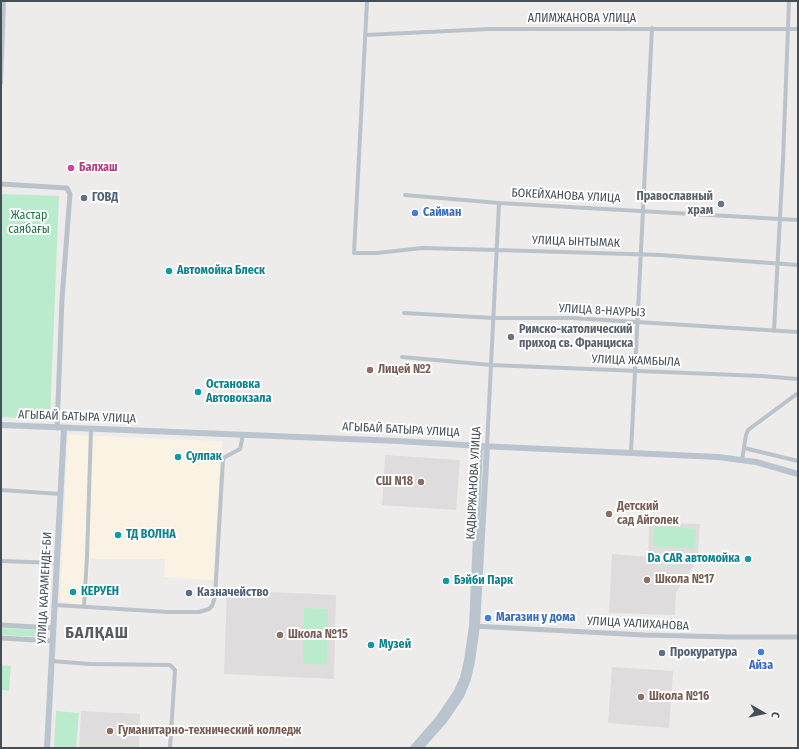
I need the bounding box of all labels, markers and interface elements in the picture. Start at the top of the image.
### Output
street label: АЛИМЖАНОВА УЛИЦА [528,12,636,26]
place label: Балхаш [79,161,118,175]
marker: Балхаш [66,163,76,173]
street label: БОКЕЙХАНОВА УЛИЦА [511,186,621,206]
place label: Православный храм [636,190,713,218]
place label: ГОВД [92,191,118,205]
marker: ГОВД [79,193,89,203]
marker: Православный храм [716,199,726,209]
place label: Сайман [423,206,461,220]
marker: Сайман [410,208,420,218]
park label: Жастар саябағы [8,209,50,237]
street label: УЛИЦА ЫНТЫМАК [532,233,620,251]
place label: Автомойка Блеск [177,264,265,278]
marker: Автомойка Блеск [164,266,174,276]
street label: УЛИЦА 8-НАУРЫЗ [558,302,646,320]
place label: Римско-католический приход св. Франциска [519,323,633,351]
marker: Римско-католический приход св. Франциска [506,332,516,342]
street label: УЛИЦА ЖАМБЫЛА [591,352,681,370]
place label: Лицей №2 [378,363,431,377]
marker: Лицей №2 [365,365,375,375]
place label: Остановка Автовокзала [206,378,271,406]
marker: Остановка Автовокзала [193,387,203,397]
street label: АГЫБАЙ БАТЫРА УЛИЦА [18,408,136,426]
street label: АГЫБАЙ БАТЫРА УЛИЦА [342,420,460,440]
street label: КАДЫРЖАНОВА УЛИЦА [464,426,484,540]
place label: Сулпак [186,450,222,464]
marker: Сулпак [173,452,183,462]
place label: СШ N18 [376,475,413,489]
marker: СШ N18 [416,477,426,487]
place label: Детский сад Айголек [617,500,679,528]
marker: Детский сад Айголек [604,509,614,519]
place label: ТД ВОЛНА [126,528,176,542]
marker: ТД ВОЛНА [113,530,123,540]
street label: УЛИЦА КАРАМЕНДЕ-БИ [35,532,55,644]
place label: Da CAR автомойка [647,552,740,566]
marker: Da CAR автомойка [743,554,753,564]
place label: Школа №17 [655,573,714,587]
place label: Бэйби Парк [454,574,513,588]
marker: Школа №17 [642,575,652,585]
marker: Бэйби Парк [441,576,451,586]
place label: КЕРУЕН [81,585,119,599]
place label: Казначейство [197,586,269,600]
marker: КЕРУЕН [68,587,78,597]
marker: Казначейство [184,588,194,598]
place label: Магазин у дома [496,611,576,625]
marker: Магазин у дома [483,613,493,623]
street label: УЛИЦА УАЛИХАНОВА [587,614,689,634]
district label: БАЛҚАШ [65,624,129,644]
place label: Школа №15 [288,628,348,642]
marker: Школа №15 [275,630,285,640]
place label: Музей [379,638,411,652]
marker: Музей [366,640,376,650]
place label: Прокуратура [670,646,737,660]
marker: Айза [756,647,766,657]
marker: Прокуратура [657,648,667,658]
place label: Айза [749,659,773,673]
place label: Школа №16 [649,690,709,704]
marker: Школа №16 [636,692,646,702]
north arrow [743,693,783,733]
text: С [768,711,782,719]
place label: Гуманитарно-технический колледж [118,724,301,738]
marker: Гуманитарно-технический колледж [105,726,115,736]

